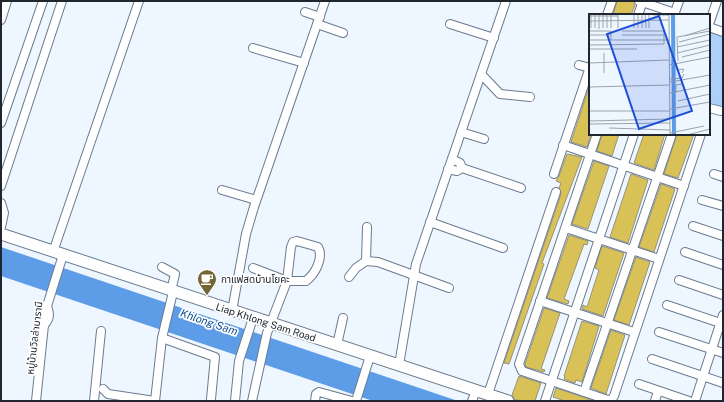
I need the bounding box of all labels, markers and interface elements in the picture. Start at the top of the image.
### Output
inset map [589,14,710,135]
cafe icon: กาแฟสดบ้านโยคะ [196,268,218,296]
place label: กาแฟสดบ้านโยคะ [221,273,290,285]
street label: Liap Khlong Sam Road [214,300,318,344]
street label: หมู่บ้านวิลล่าบารานี [24,301,45,375]
water label: Khlong Sam [179,307,239,337]

